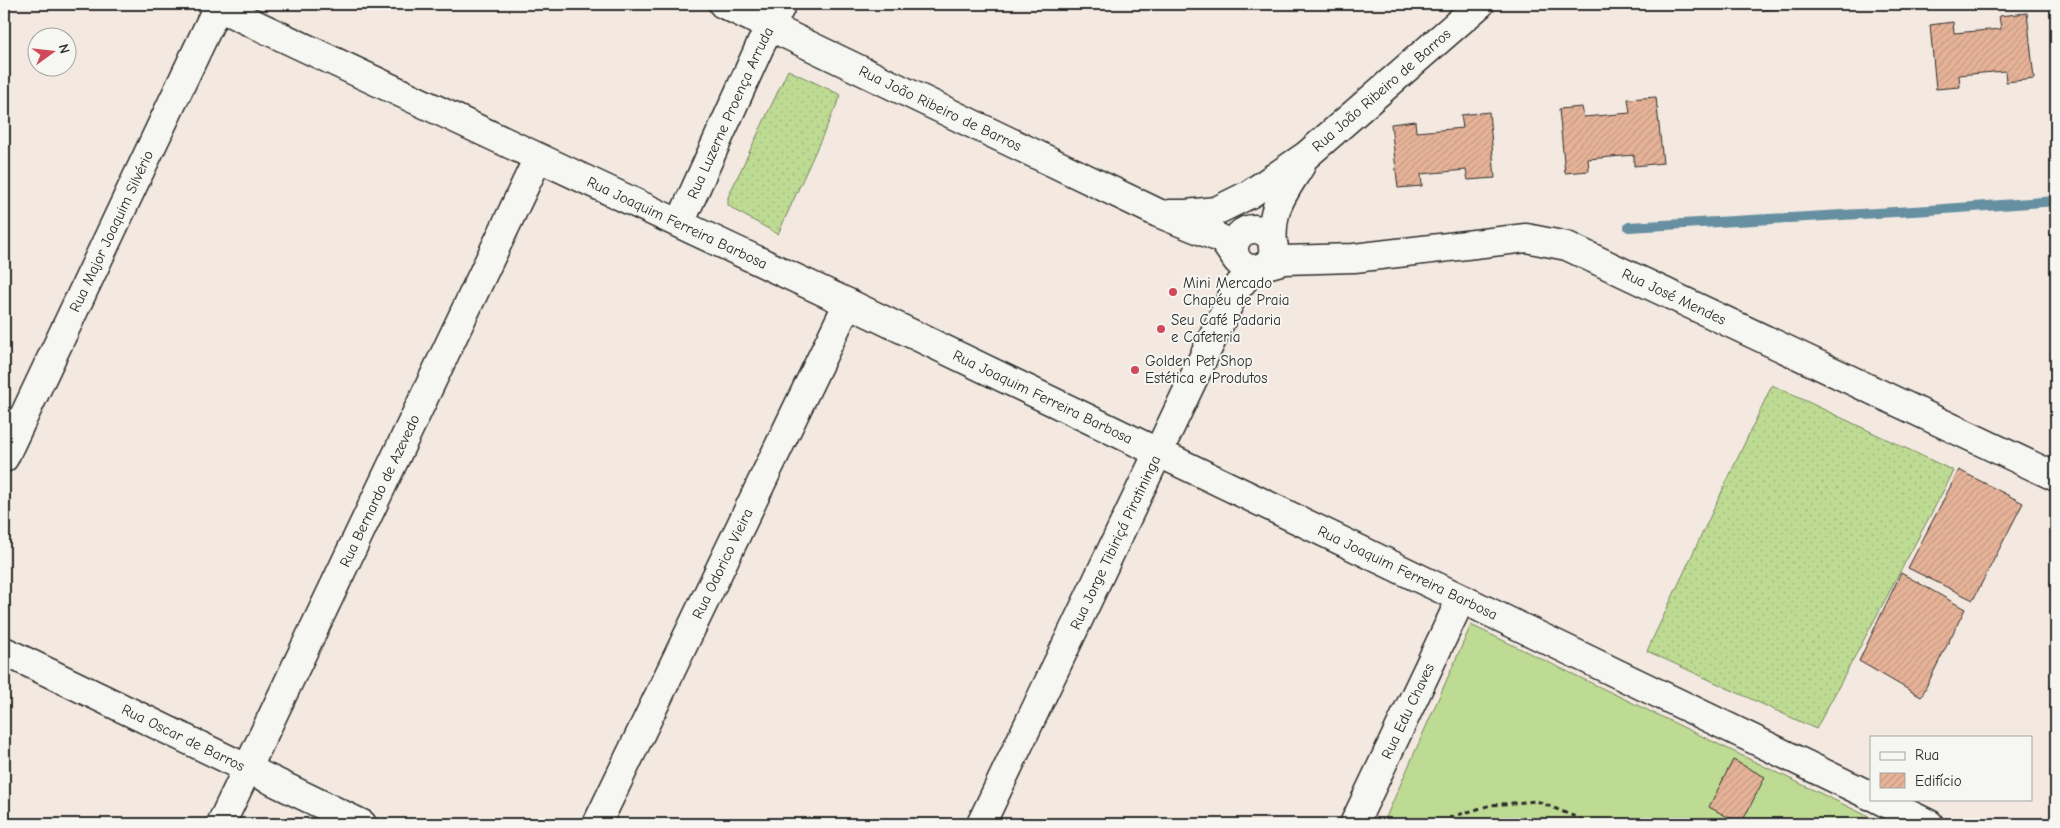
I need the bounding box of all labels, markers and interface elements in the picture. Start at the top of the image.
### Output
street label: Rua Luzerne Proença Arruda [683,24,777,202]
street label: Rua João Ribeiro de Barros [1308,25,1454,155]
north arrow [28,28,78,78]
text: N [55,42,73,55]
street label: Rua João Ribeiro de Barros [856,62,1024,155]
street label: Rua Major Joaquim Silvério [65,147,157,315]
street label: Rua Joaquim Ferreira Barbosa [584,173,770,273]
street label: Rua José Mendes [1619,264,1729,329]
place label: Mini Mercado Chapéu de Praia [1183,274,1290,309]
marker: Mini Mercado Chapéu de Praia [1167,286,1179,298]
place label: Seu Café Padaria e Cafeteria [1171,311,1281,346]
marker: Seu Café Padaria e Cafeteria [1155,323,1167,335]
street label: Rua Joaquim Ferreira Barbosa [950,346,1136,448]
place label: Golden Pet Shop Estética e Produtos [1145,352,1267,387]
marker: Golden Pet Shop Estética e Produtos [1129,364,1141,376]
street label: Rua Bernardo de Azevedo [336,412,424,570]
street label: Rua Jorge Tibiriçá Piratininga [1066,452,1164,632]
street label: Rua Odorico Vieira [688,506,757,622]
street label: Rua Joaquim Ferreira Barbosa [1315,522,1500,624]
street label: Rua Edu Chaves [1377,660,1438,762]
street label: Rua Oscar de Barros [119,700,248,775]
legend [1870,736,2032,800]
text: Rua [1915,746,1939,764]
text: Edifício [1915,772,1962,790]

